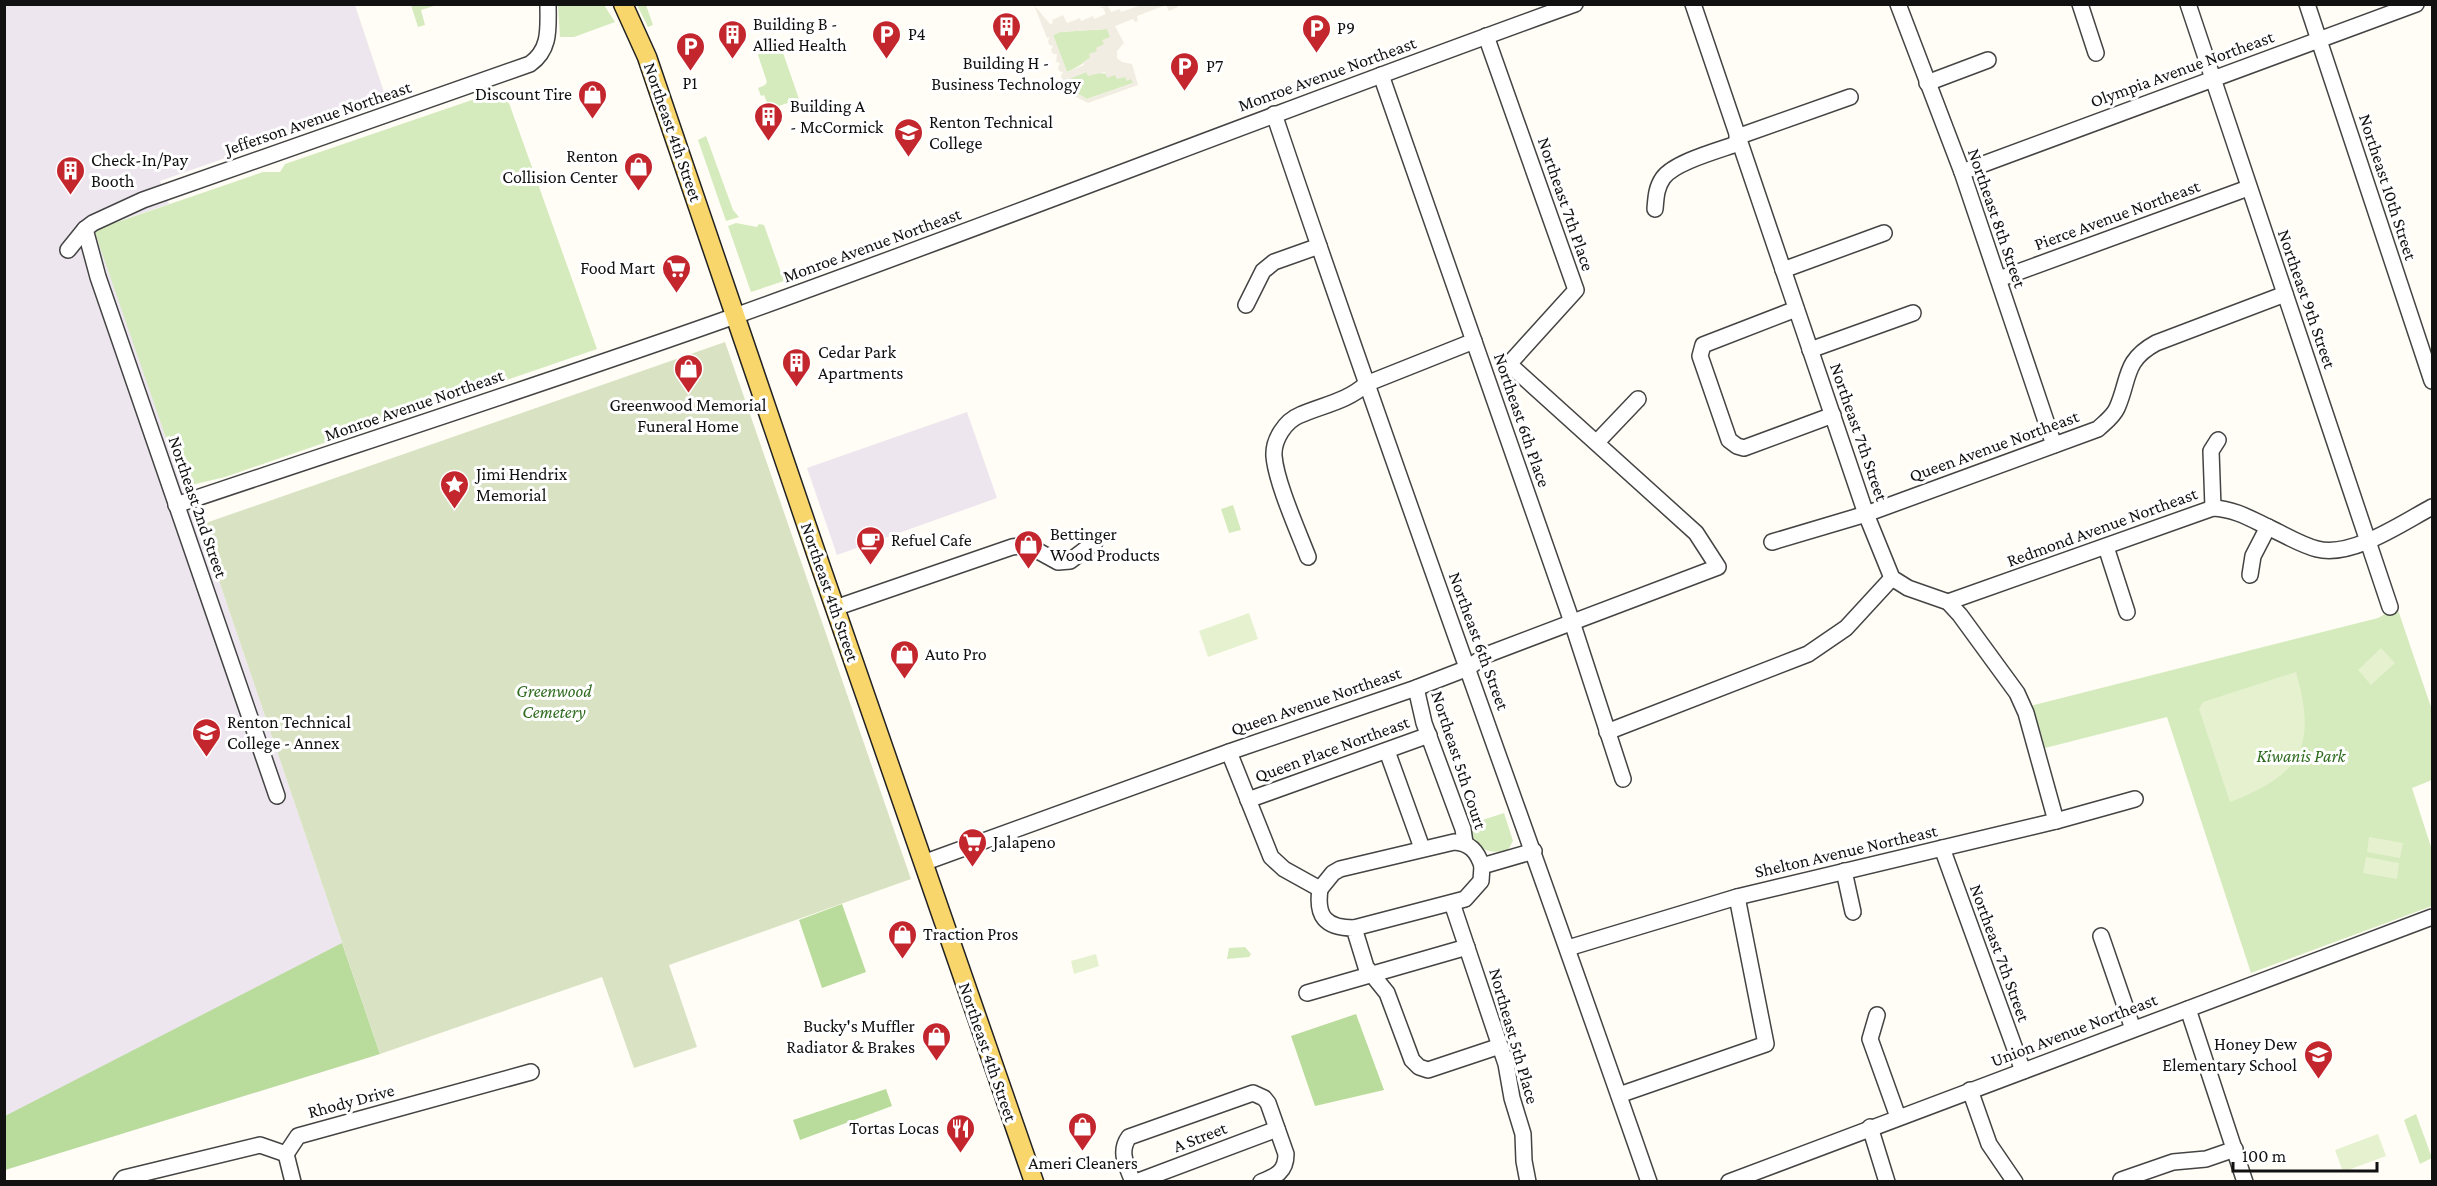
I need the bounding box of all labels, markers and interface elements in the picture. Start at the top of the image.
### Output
building icon: Building H - Business Technology [990,10,1022,52]
parking icon: P9 [1300,12,1332,54]
place label: Building B - Allied Health [753,14,847,55]
building icon: Building B - Allied Health [716,18,748,60]
parking icon: P4 [871,18,903,60]
place label: P9 [1337,18,1355,38]
place label: P4 [908,24,926,44]
street label: Olympia Avenue Northeast [2088,26,2277,112]
parking icon: P1 [674,30,706,72]
street label: Monroe Avenue Northeast [1235,32,1420,116]
parking icon: P7 [1169,50,1201,92]
place label: Building H - Business Technology [931,53,1081,94]
place label: P7 [1206,56,1223,76]
street label: Northeast 4th Street [640,60,707,205]
place label: P1 [682,73,698,93]
street label: Jefferson Avenue Northeast [220,76,415,160]
shop icon: Discount Tire [577,78,609,120]
place label: Discount Tire [475,84,572,104]
place label: Building A - McCormick [790,96,884,137]
building icon: Building A - McCormick [753,100,785,142]
street label: Northeast 10th Street [2355,111,2421,264]
place label: Renton Technical College [929,112,1053,153]
school or university icon: Renton Technical College [892,116,924,158]
street label: Northeast 7th Place [1534,135,1598,273]
place label: Renton Collision Center [502,146,619,187]
street label: Northeast 8th Street [1964,146,2031,291]
place label: Check-In/Pay Booth [91,150,189,191]
shop icon: Renton Collision Center [623,150,655,192]
building icon: Check-In/Pay Booth [54,154,86,196]
street label: Pierce Avenue Northeast [2032,175,2203,254]
street label: Monroe Avenue Northeast [780,203,965,287]
street label: Northeast 9th Street [2274,227,2341,372]
supermarket icon: Food Mart [660,252,692,294]
place label: Food Mart [580,258,656,278]
place label: Cedar Park Apartments [818,342,903,383]
building icon: Cedar Park Apartments [781,346,813,388]
street label: Northeast 6th Place [1490,350,1554,490]
shop icon: Greenwood Memorial Funeral Home [672,352,704,394]
street label: Northeast 7th Street [1826,360,1892,505]
street label: Monroe Avenue Northeast [322,365,507,445]
place label: Greenwood Memorial Funeral Home [609,395,767,436]
street label: Queen Avenue Northeast [1907,406,2082,486]
street label: Northeast 2nd Street [164,433,232,581]
place label: Jimi Hendrix Memorial [474,464,568,505]
place icon: Jimi Hendrix Memorial [439,468,471,510]
street label: Redmond Avenue Northeast [2004,483,2201,571]
street label: Northeast 4th Street [797,520,864,665]
cafe icon: Refuel Cafe [854,524,886,566]
place label: Bettinger Wood Products [1050,524,1160,565]
shop icon: Bettinger Wood Products [1013,528,1045,570]
place label: Refuel Cafe [891,530,972,550]
street label: Northeast 6th Street [1445,569,1514,714]
shop icon: Auto Pro [888,638,920,680]
place label: Auto Pro [925,644,987,664]
street label: Queen Avenue Northeast [1228,662,1405,740]
park label: Greenwood Cemetery [516,681,592,722]
street label: Northeast 5th Court [1427,688,1491,833]
street label: Queen Place Northeast [1252,711,1413,786]
place label: Renton Technical College - Annex [227,712,351,753]
school or university icon: Renton Technical College - Annex [190,716,222,758]
park label: Kiwanis Park [2257,746,2347,766]
street label: Shelton Avenue Northeast [1753,820,1940,882]
supermarket icon: Jalapeno [956,826,988,868]
place label: Jalapeno [991,832,1056,852]
street label: Northeast 7th Street [1966,882,2034,1025]
shop icon: Traction Pros [886,918,918,960]
place label: Traction Pros [923,924,1018,944]
street label: Northeast 5th Place [1485,966,1543,1106]
street label: Northeast 4th Street [955,980,1022,1125]
street label: Union Avenue Northeast [1988,989,2161,1071]
place label: Bucky's Muffler Radiator & Brakes [786,1016,916,1057]
shop icon: Bucky's Muffler Radiator & Brakes [920,1020,952,1062]
place label: Honey Dew Elementary School [2162,1034,2298,1075]
school or university icon: Honey Dew Elementary School [2302,1038,2334,1080]
street label: Rhody Drive [305,1080,397,1122]
shop icon: Ameri Cleaners [1067,1110,1099,1152]
restaurant icon: Tortas Locas [944,1112,976,1154]
street label: A Street [1170,1117,1231,1156]
place label: Tortas Locas [849,1118,939,1138]
scale bar [2233,1135,2377,1173]
text: 100 m [2242,1146,2287,1166]
place label: Ameri Cleaners [1028,1153,1138,1173]

